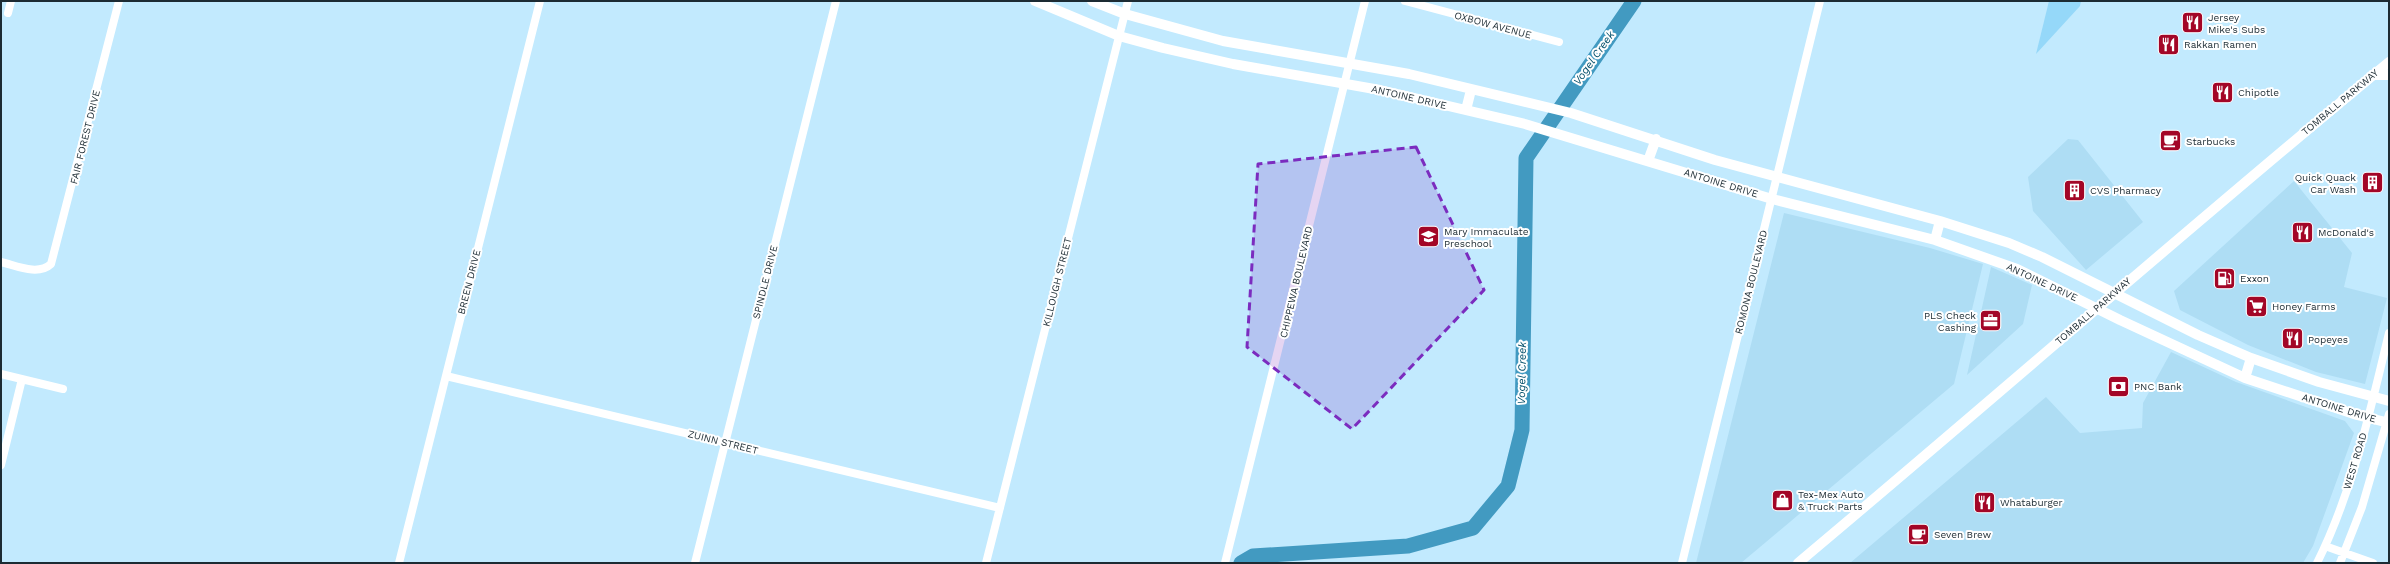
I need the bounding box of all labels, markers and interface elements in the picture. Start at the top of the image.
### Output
street label: OXBOW AVENUE [1453,9,1533,41]
restaurant icon: Jersey Mike's Subs [2180,10,2206,36]
place label: Jersey Mike's Subs [2208,12,2265,35]
water label: Vogel Creek [1571,28,1618,87]
restaurant icon: Rakkan Ramen [2155,31,2181,57]
place label: Rakkan Ramen [2184,39,2257,50]
street label: TOMBALL PARKWAY [2300,67,2381,137]
restaurant icon: Chipotle [2209,79,2235,105]
street label: ANTOINE DRIVE [1370,83,1448,111]
place label: Chipotle [2238,87,2279,98]
street label: FAIR FOREST DRIVE [68,89,102,185]
cafe icon: Starbucks [2157,128,2183,154]
place label: Starbucks [2186,136,2235,147]
street label: ANTOINE DRIVE [1683,166,1759,200]
building icon: Quick Quack Car Wash [2359,170,2385,196]
place label: Quick Quack Car Wash [2295,172,2356,195]
building icon: CVS Pharmacy [2062,177,2088,203]
place label: CVS Pharmacy [2090,185,2162,196]
restaurant icon: McDonald's [2290,219,2316,245]
school or university icon: Mary Immaculate Preschool [1416,224,1442,250]
street label: CHIPPEWA BOULEVARD [1278,225,1314,339]
place label: Mary Immaculate Preschool [1444,226,1529,249]
place label: McDonald's [2318,227,2374,238]
street label: ROMONA BOULEVARD [1733,229,1769,335]
street label: KILLOUGH STREET [1041,236,1073,328]
street label: SPINDLE DRIVE [751,244,779,320]
street label: BREEN DRIVE [456,248,482,316]
street label: ANTOINE DRIVE [2005,261,2079,303]
fuel station icon: Exxon [2211,265,2237,291]
place label: Exxon [2240,273,2269,284]
street label: TOMBALL PARKWAY [2053,275,2133,347]
supermarket icon: Honey Farms [2243,293,2269,319]
place label: Honey Farms [2272,301,2335,312]
office icon: PLS Check Cashing [1978,308,2004,334]
place label: PLS Check Cashing [1924,310,1977,333]
restaurant icon: Popeyes [2280,326,2306,352]
place label: Popeyes [2308,334,2348,345]
water label: Vogel Creek [1515,341,1529,404]
bank icon: PNC Bank [2105,373,2131,399]
place label: PNC Bank [2134,381,2182,392]
street label: ANTOINE DRIVE [2301,391,2377,425]
street label: ZUINN STREET [687,428,759,456]
street label: WEST ROAD [2341,431,2369,491]
shop icon: Tex-Mex Auto & Truck Parts [1769,487,1795,513]
place label: Tex-Mex Auto & Truck Parts [1798,489,1864,512]
restaurant icon: Whataburger [1971,489,1997,515]
place label: Whataburger [2000,497,2063,508]
cafe icon: Seven Brew [1906,521,1932,547]
place label: Seven Brew [1934,529,1992,540]

